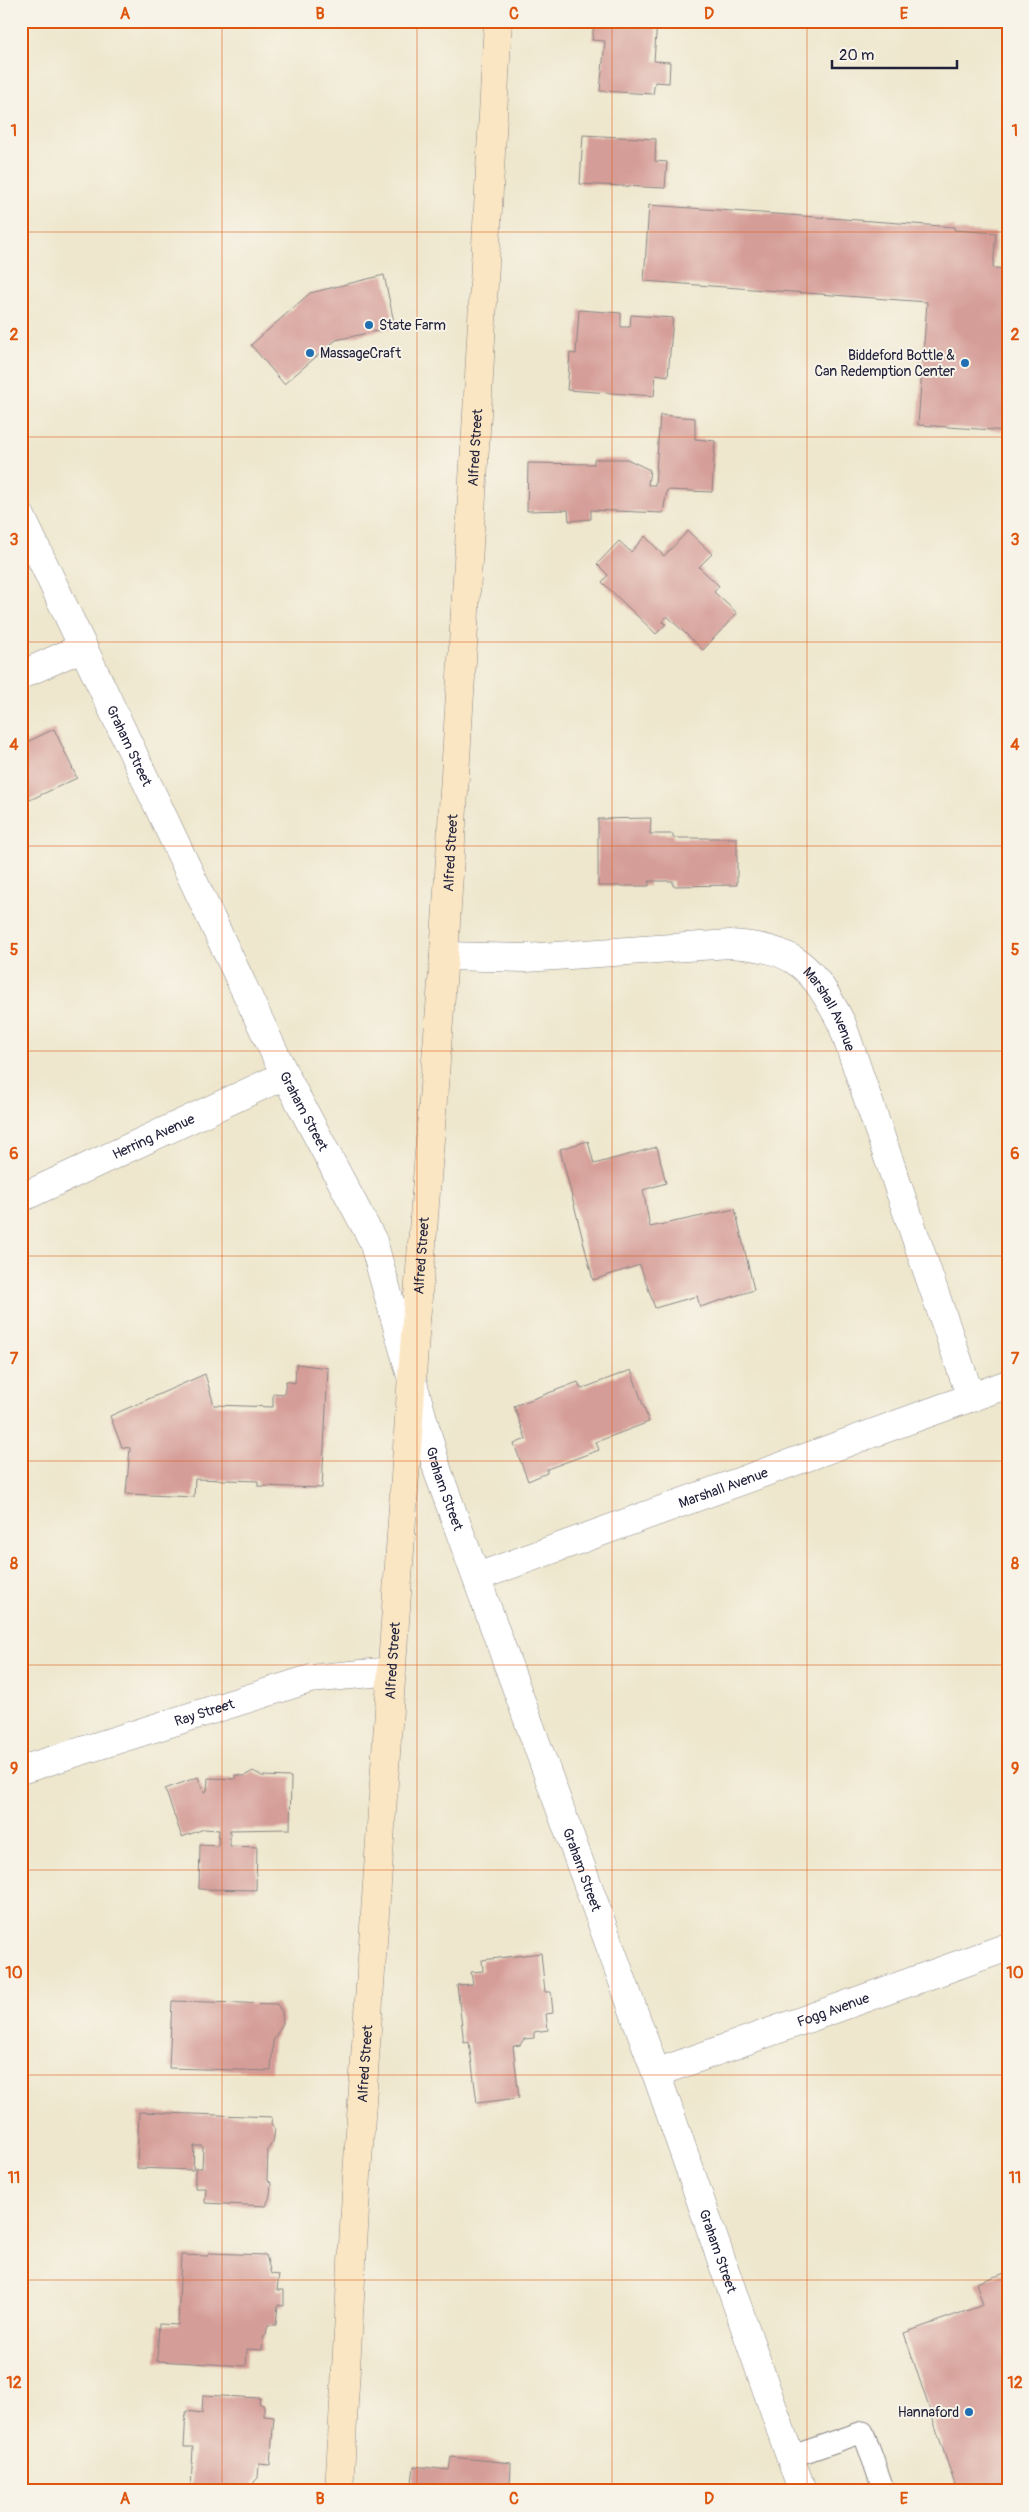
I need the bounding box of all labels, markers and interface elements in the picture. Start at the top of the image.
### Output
text: A [120,4,131,24]
text: B [315,4,325,24]
text: C [509,4,519,24]
text: D [704,4,714,24]
text: E [900,4,909,24]
scale bar [832,38,956,70]
text: 20 m [839,46,874,65]
text: 1 [11,121,17,141]
text: 1 [1012,121,1018,141]
place label: State Farm [379,317,446,334]
marker: State Farm [363,319,375,331]
text: 2 [10,325,19,345]
text: 2 [1011,325,1020,345]
place label: MassageCraft [320,345,401,362]
marker: MassageCraft [304,347,316,359]
place label: Biddeford Bottle & Can Redemption Center [814,347,955,380]
marker: Biddeford Bottle & Can Redemption Center [959,357,971,369]
street label: Alfred Street [464,408,486,487]
text: 3 [10,530,19,550]
text: 3 [1011,530,1020,550]
street label: Graham Street [103,703,156,789]
text: 4 [9,735,19,755]
text: 4 [1010,735,1020,755]
street label: Alfred Street [439,813,461,892]
text: 5 [10,940,19,960]
text: 5 [1011,940,1020,960]
street label: Marshall Avenue [800,963,859,1053]
street label: Graham Street [276,1068,332,1154]
street label: Herring Avenue [110,1110,197,1163]
text: 6 [9,1144,19,1164]
text: 6 [1010,1144,1020,1164]
street label: Alfred Street [410,1216,433,1295]
text: 7 [10,1349,19,1369]
text: 7 [1011,1349,1020,1369]
street label: Graham Street [423,1445,467,1533]
street label: Marshall Avenue [676,1463,770,1512]
text: 8 [10,1554,18,1574]
text: 8 [1011,1554,1019,1574]
street label: Alfred Street [381,1621,404,1700]
street label: Ray Street [172,1695,236,1730]
text: 9 [10,1759,18,1779]
text: 9 [1011,1759,1019,1779]
street label: Graham Street [559,1826,605,1914]
text: 10 [5,1963,23,1983]
text: 10 [1006,1963,1024,1983]
street label: Fogg Avenue [795,1989,871,2030]
street label: Alfred Street [354,2024,376,2103]
text: 11 [8,2168,20,2188]
text: 11 [1009,2168,1021,2188]
street label: Graham Street [696,2207,741,2295]
text: 12 [6,2373,22,2393]
text: 12 [1007,2373,1023,2393]
place label: Hannaford [898,2404,959,2421]
marker: Hannaford [963,2406,975,2418]
text: A [120,2489,131,2509]
text: B [315,2489,325,2509]
text: C [509,2489,519,2509]
text: D [704,2489,714,2509]
text: E [900,2489,909,2509]

